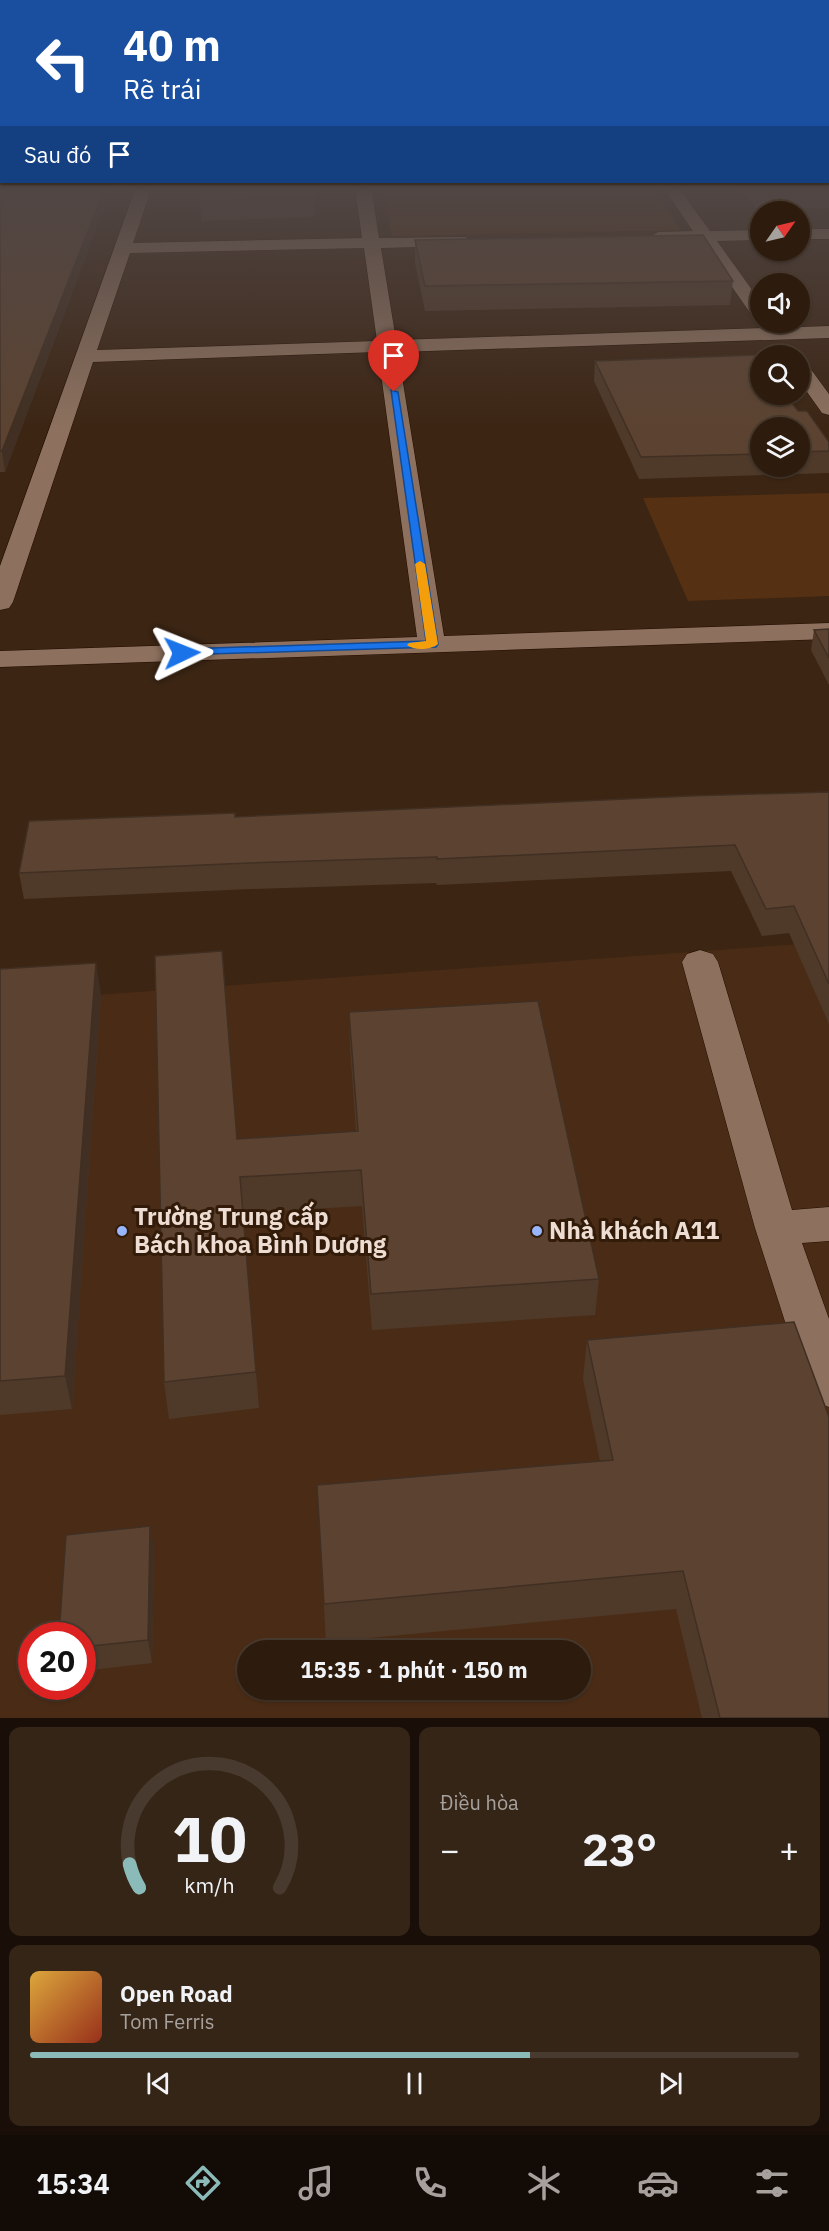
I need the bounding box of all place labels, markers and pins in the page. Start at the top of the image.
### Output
pin [368,330,419,392]
place label: Trường Trung cấp Bách khoa Bình Dương [134,1200,387,1260]
place label: Nhà khách A11 [549,1214,719,1246]
marker: Trường Trung cấp Bách khoa Bình Dương [115,1224,129,1238]
marker: Nhà khách A11 [530,1224,544,1238]

